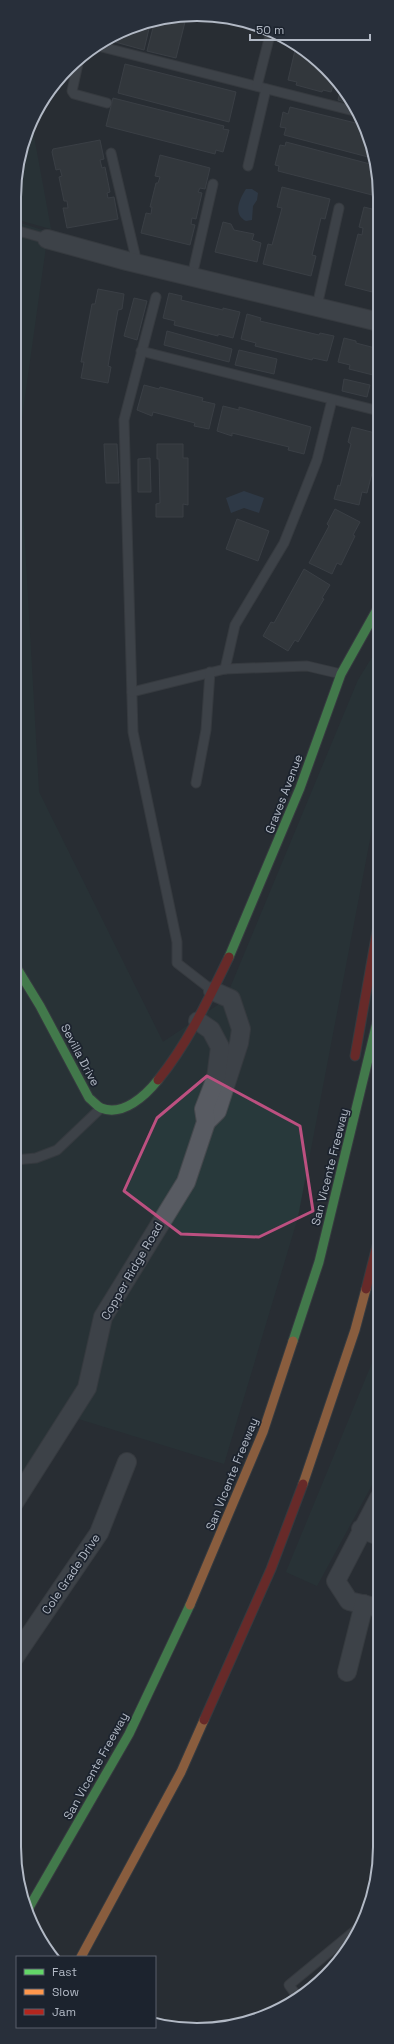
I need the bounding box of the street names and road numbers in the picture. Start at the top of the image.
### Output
street label: Graves Avenue [262,752,306,836]
street label: Sevilla Drive [57,1021,103,1089]
street label: San Vicente Freeway [308,1107,352,1227]
street label: Copper Ridge Road [97,1219,167,1323]
street label: San Vicente Freeway [202,1415,262,1533]
street label: Cole Grade Drive [38,1531,104,1617]
street label: San Vicente Freeway [60,1709,132,1823]

